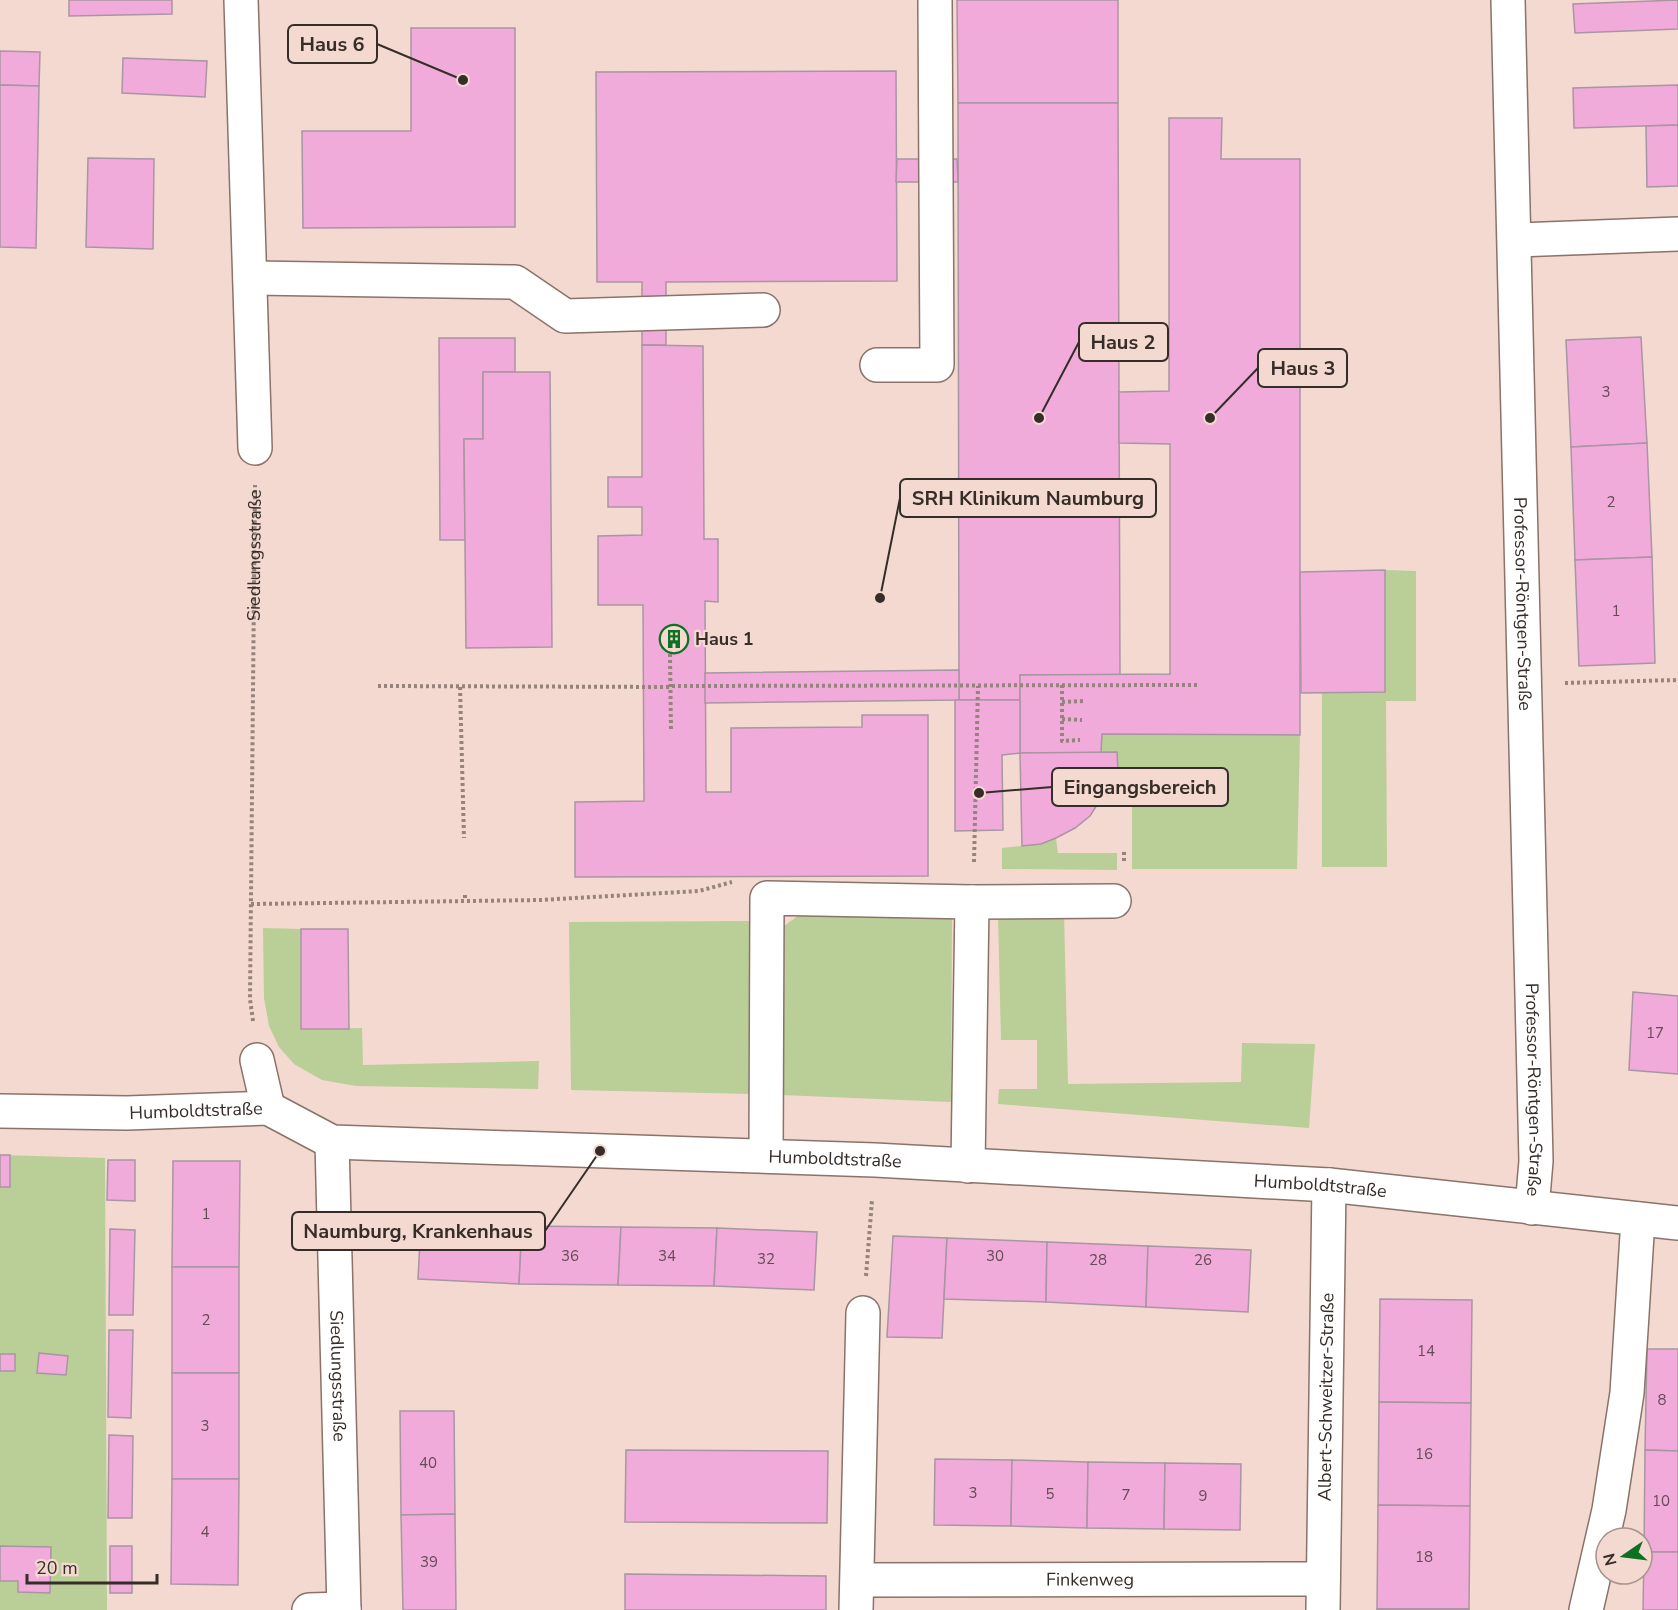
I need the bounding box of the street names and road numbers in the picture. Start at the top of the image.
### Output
street label: Siedlungsstraße [242,489,267,621]
street label: Professor-Röntgen-Straße [1508,497,1537,711]
street label: Professor-Röntgen-Straße [1520,983,1548,1197]
street label: Humboldtstraße [129,1096,263,1125]
street label: Humboldtstraße [768,1144,902,1173]
street label: Humboldtstraße [1253,1169,1388,1203]
street label: Albert-Schweitzer-Straße [1313,1293,1339,1501]
street label: Siedlungsstraße [324,1310,352,1442]
street label: Finkenweg [1046,1567,1134,1592]

